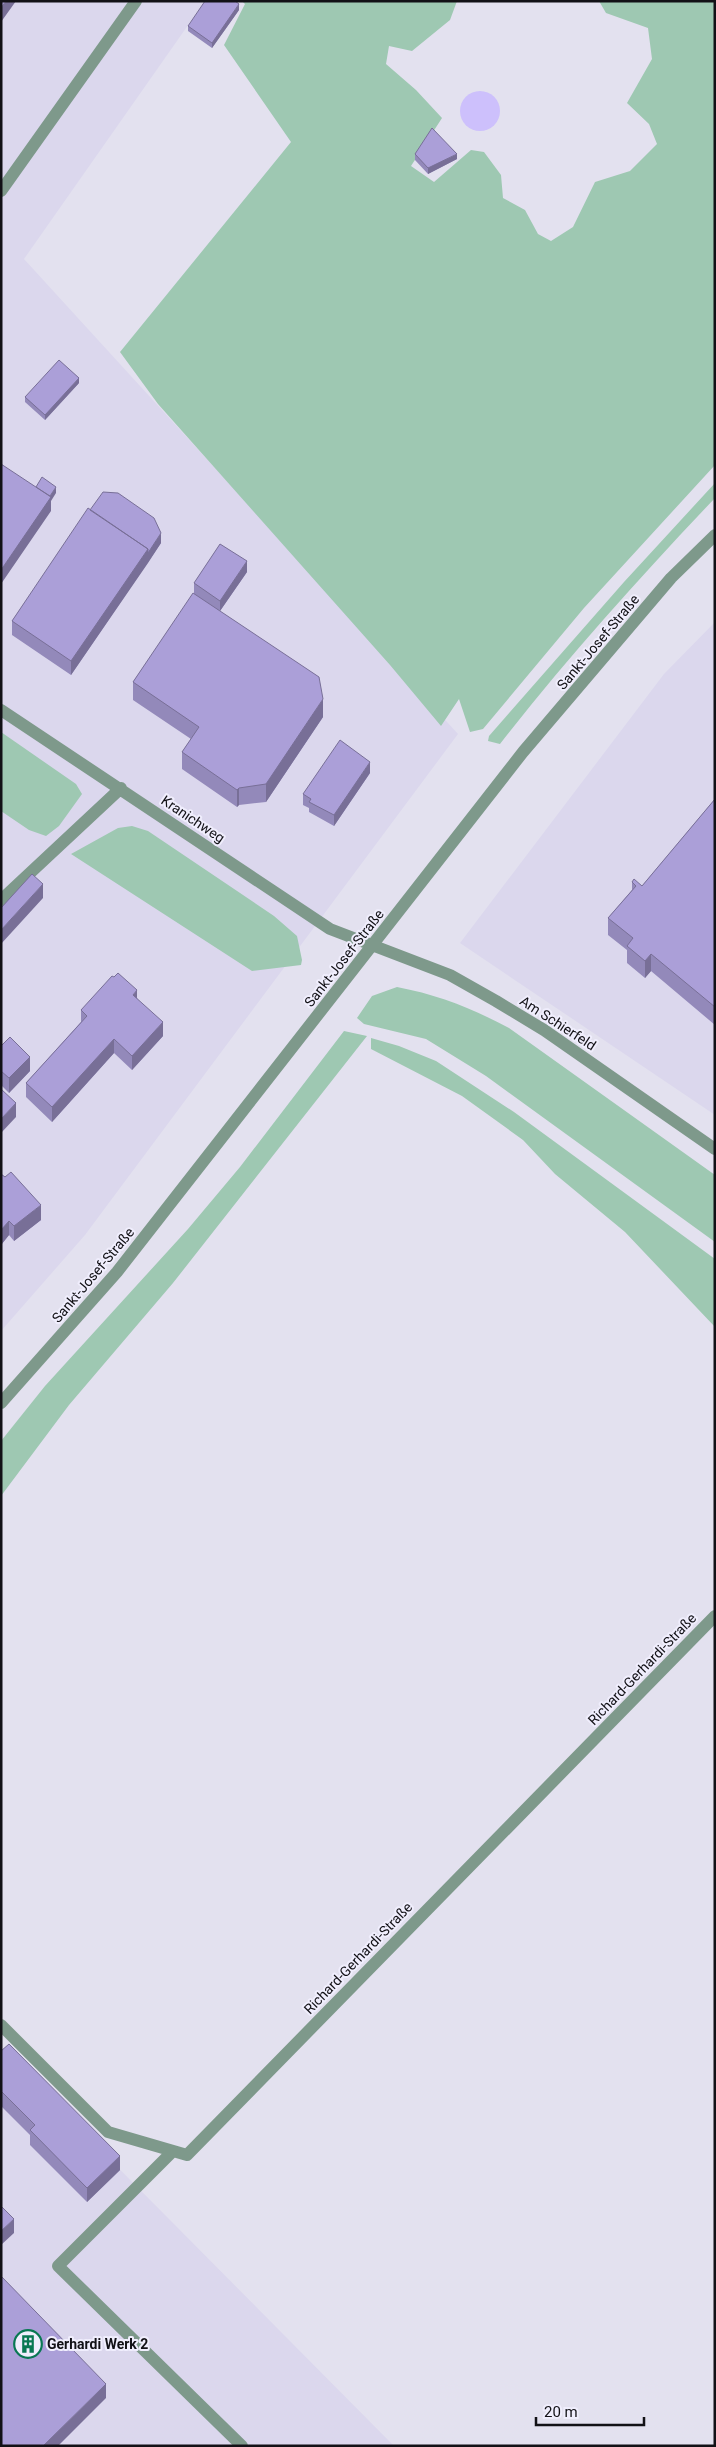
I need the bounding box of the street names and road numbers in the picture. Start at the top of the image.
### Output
street label: Sankt-Josef-Straße [554,591,642,693]
street label: Kranichweg [158,792,228,846]
street label: Sankt-Josef-Straße [301,906,387,1010]
street label: Am Schierfeld [517,993,599,1053]
street label: Sankt-Josef-Straße [49,1224,137,1326]
street label: Richard-Gerhardi-Straße [585,1610,699,1728]
street label: Richard-Gerhardi-Straße [301,1899,415,2017]

